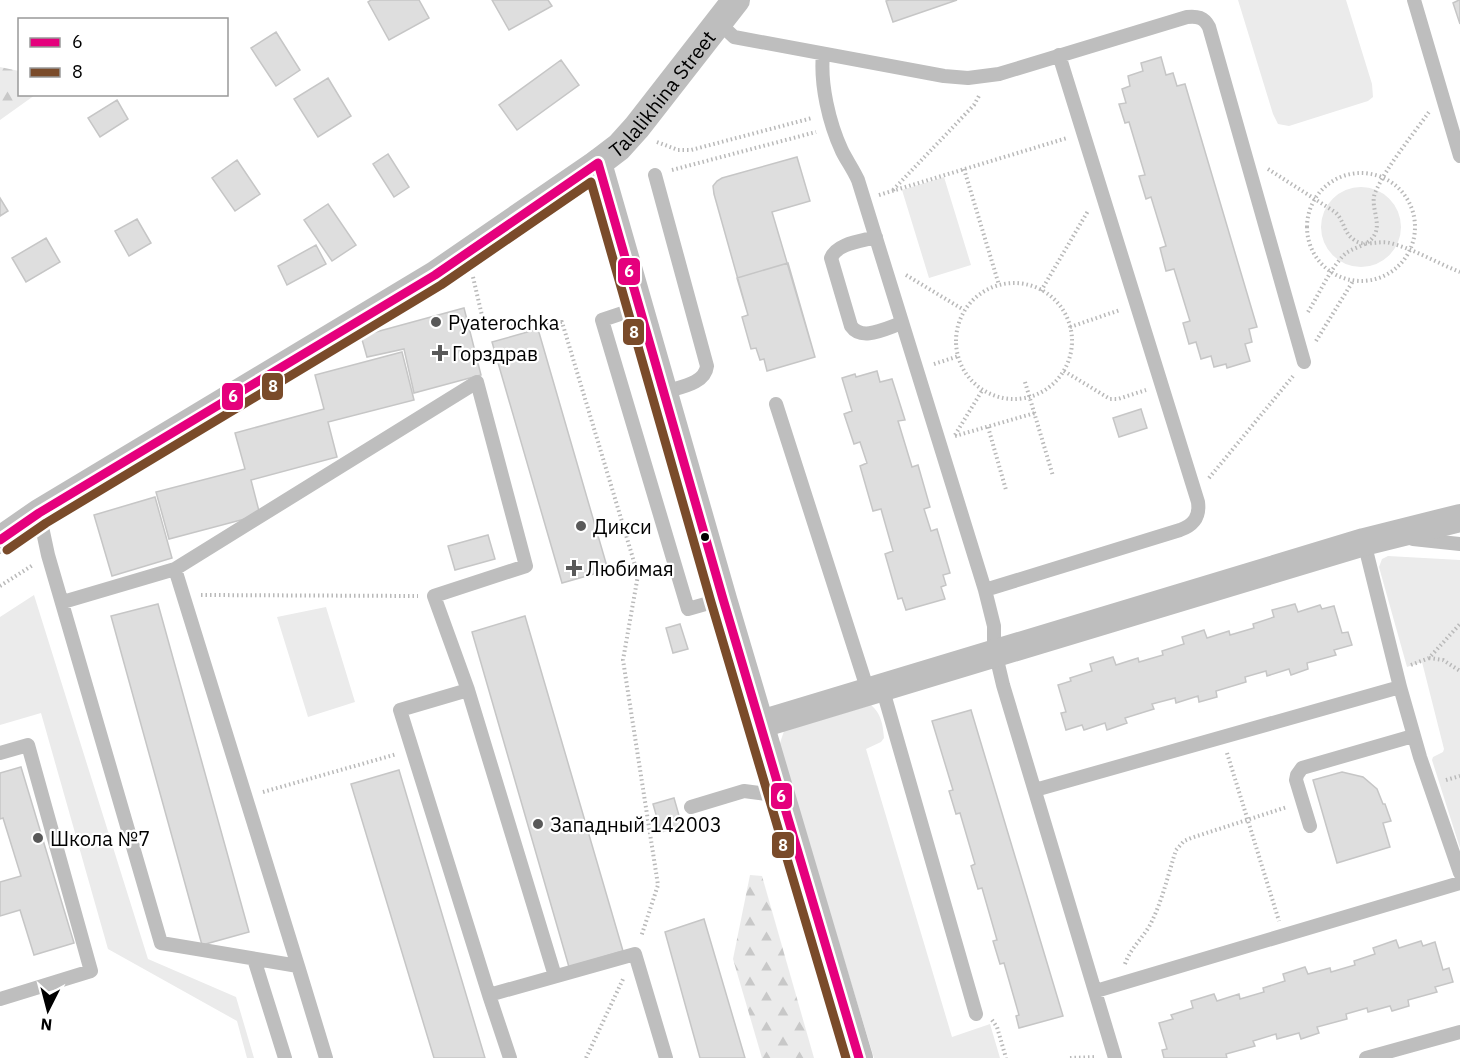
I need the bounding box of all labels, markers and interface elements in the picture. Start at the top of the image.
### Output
legend [18,18,228,96]
street label: Talalikhina Street [603,24,721,164]
text: 6 [72,30,83,53]
text: 8 [72,60,83,83]
line badge: 6 [617,257,641,286]
text: 6 [624,261,634,281]
place label: Pyaterochka [448,309,560,336]
marker: Pyaterochka [429,315,443,329]
line badge: 8 [622,318,645,346]
text: 8 [629,322,639,342]
place label: Горздрав [452,340,538,367]
marker: Горздрав [433,346,447,360]
line badge: 8 [261,372,284,401]
text: 8 [268,376,278,396]
line badge: 6 [221,382,244,411]
text: 6 [228,386,238,406]
place label: Дикси [593,513,652,540]
marker: Дикси [574,519,588,533]
unlabelled marker [699,531,711,543]
place label: Любимая [586,555,674,582]
marker: Любимая [567,561,581,575]
line badge: 6 [770,782,793,810]
text: 6 [776,786,786,806]
place label: Западный 142003 [550,811,722,838]
marker: Западный 142003 [531,817,545,831]
place label: Школа №7 [50,825,150,852]
marker: Школа №7 [31,831,45,845]
line badge: 8 [771,831,795,859]
text: 8 [778,835,788,855]
north arrow [18,980,78,1040]
text: N [40,1014,53,1035]

